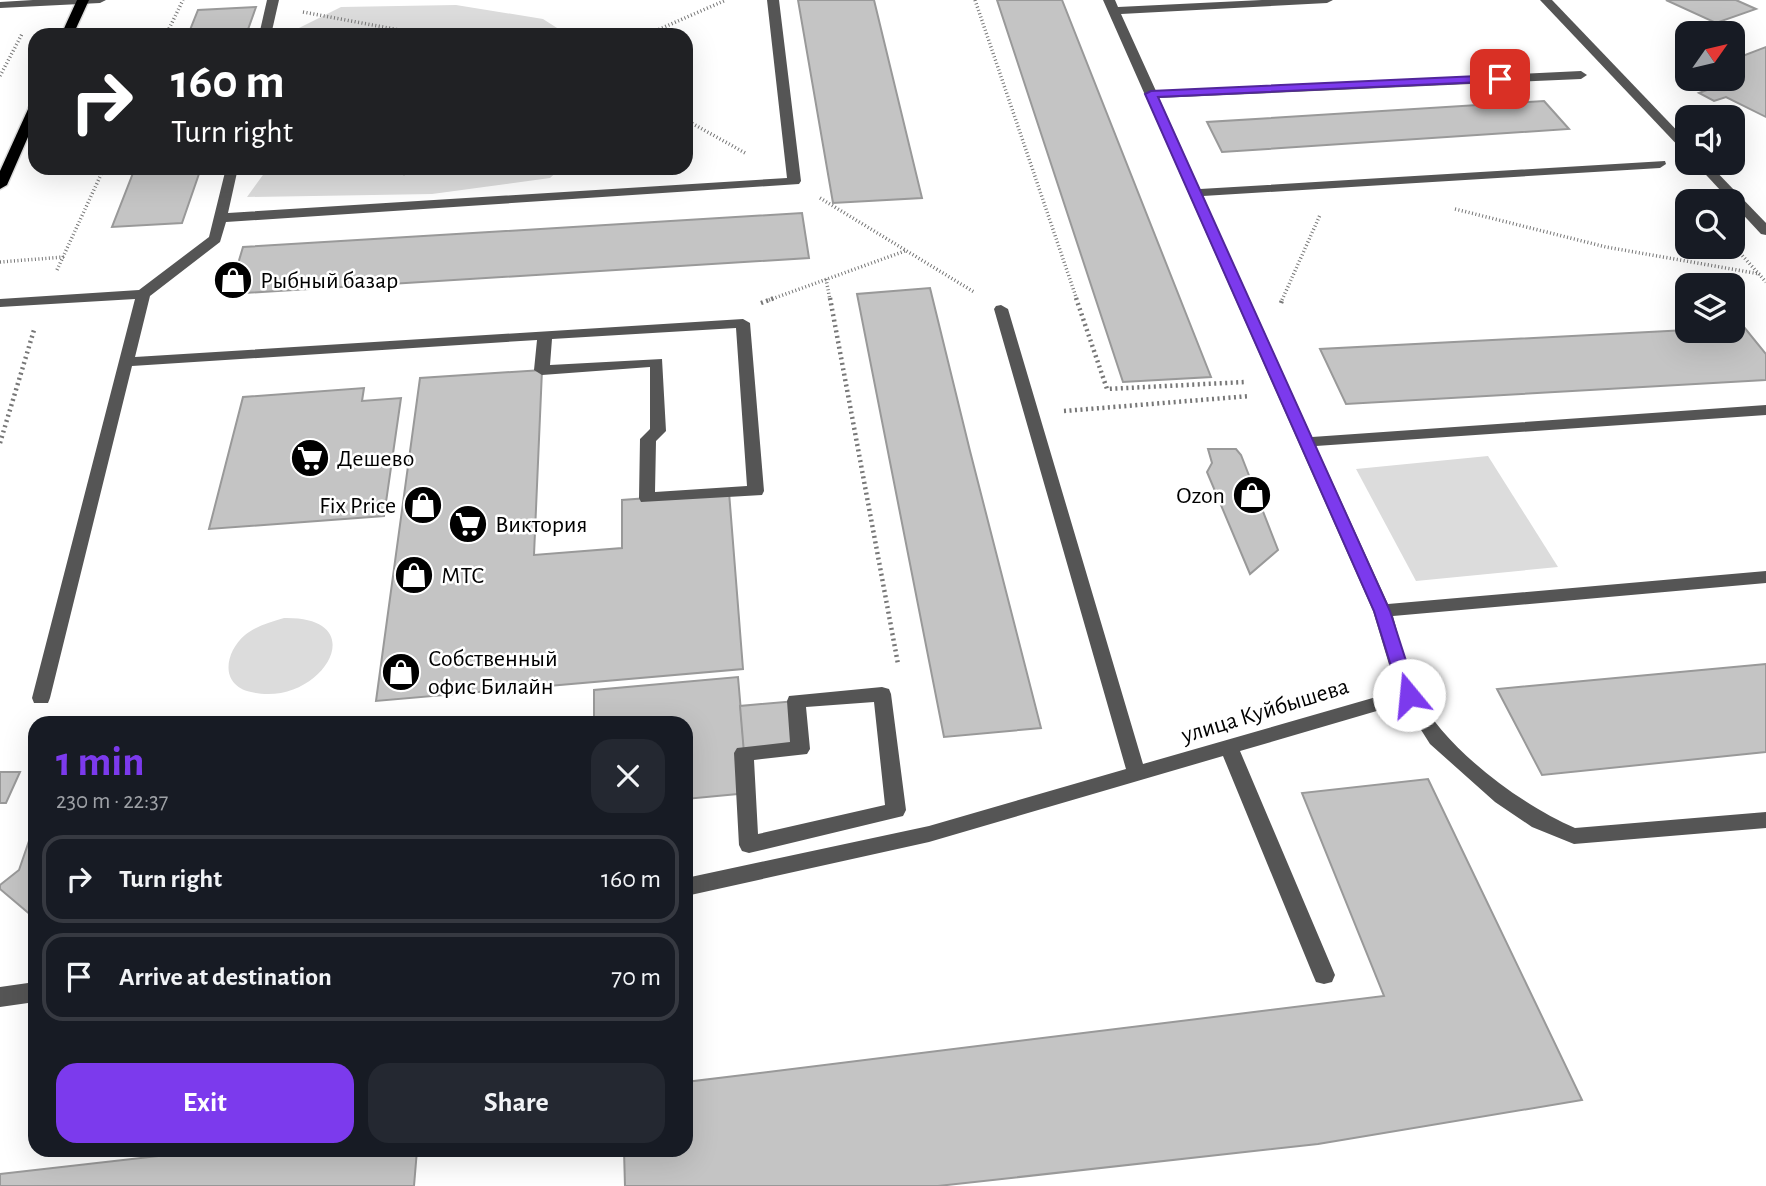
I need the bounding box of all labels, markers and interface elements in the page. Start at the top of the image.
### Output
north arrow [1675,21,1745,91]
map controls [1675,21,1745,343]
pin [1470,49,1530,109]
icon: right [56,56,147,147]
text: 160 m [171,58,285,107]
icon: arrive [1481,60,1519,98]
button: sound [1675,105,1745,175]
text: Turn right [171,116,293,148]
button: search [1675,189,1745,259]
shop icon: Рыбный базар [212,259,254,301]
place label: Рыбный базар [260,269,398,293]
button: layers [1675,273,1745,343]
supermarket icon: Дешево [289,437,331,479]
place label: Дешево [337,447,414,471]
shop icon: Ozon [1231,474,1273,516]
shop icon: Fix Price [402,484,444,526]
place label: Ozon [1176,484,1225,508]
place label: Fix Price [319,494,396,518]
supermarket icon: Виктория [447,503,489,545]
place label: Виктория [495,513,587,537]
shop icon: МТС [393,554,435,596]
place label: МТС [441,564,485,588]
place label: Собственный офис Билайн [428,647,558,699]
shop icon: Собственный офис Билайн [380,651,422,693]
position arrow [1372,658,1446,732]
street label: улица Куйбышева [1178,674,1352,748]
button: close [591,739,665,813]
text: 1 min [56,741,145,783]
text: 230 m · 22:37 [56,790,168,813]
icon: right [60,860,98,898]
text: Turn right [119,866,222,892]
text: 160 m [601,866,661,892]
icon: arrive [60,958,98,996]
text: Arrive at destination [119,964,332,990]
text: 70 m [611,964,661,990]
button: Exit [56,1063,354,1143]
button: Share [368,1063,665,1143]

